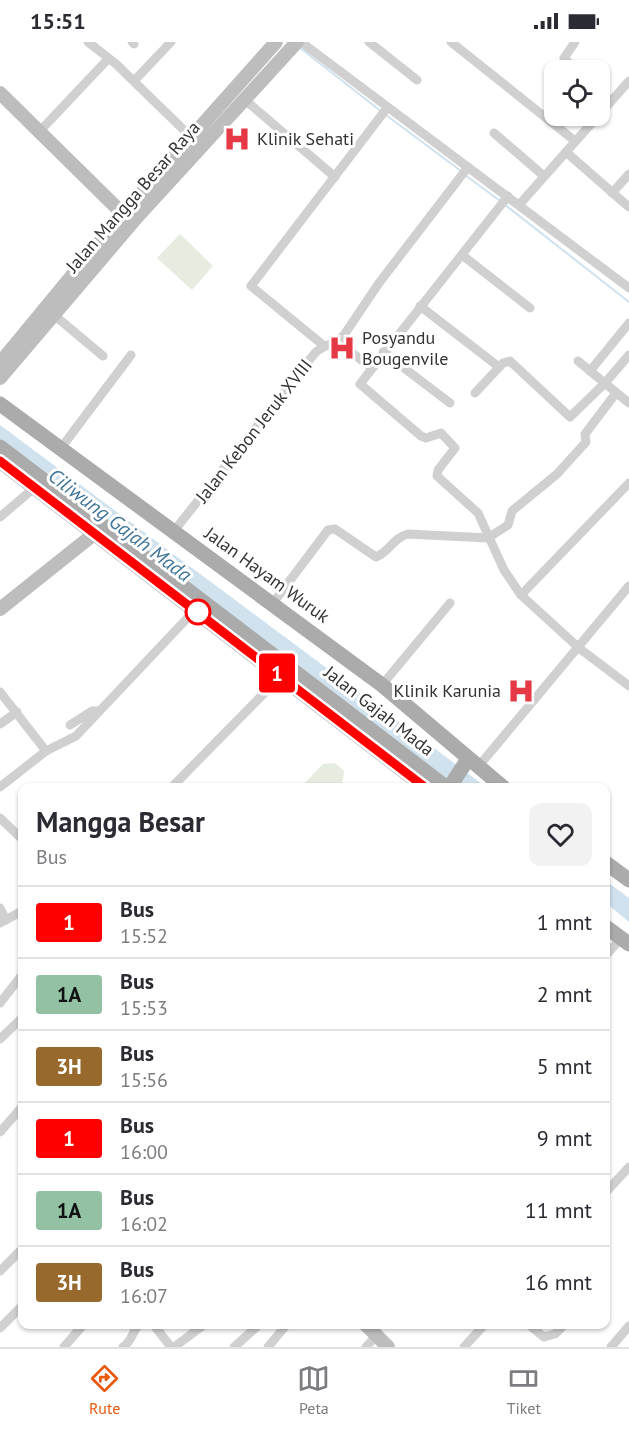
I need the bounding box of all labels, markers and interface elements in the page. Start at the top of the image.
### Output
text: 15:51 [30,7,86,35]
map controls [544,60,610,126]
button: locate [544,60,610,126]
street label: Jalan Mangga Besar Raya [60,116,205,278]
hospital icon: Klinik Sehati [222,124,252,154]
place label: Klinik Sehati [257,127,354,150]
place label: Posyandu Bougenvile [362,326,448,370]
hospital icon: Posyandu Bougenvile [327,333,357,363]
street label: Jalan Kebon Jeruk XVIII [190,354,317,508]
water label: Ciliwung Gajah Mada [43,463,197,588]
street label: Jalan Hayam Wuruk [200,521,335,628]
unlabelled marker [185,599,211,625]
line badge: 1 [258,654,296,692]
text: 1 [271,660,283,687]
street label: Jalan Gajah Mada [319,660,439,761]
hospital icon: Klinik Karunia [506,676,536,706]
place label: Klinik Karunia [394,679,501,702]
text: Mangga Besar [36,803,205,840]
button: heart [529,803,592,866]
text: Bus [36,844,67,870]
text: Bus [120,895,154,923]
text: 1 mnt [537,908,592,936]
text: 1 [63,909,75,936]
text: 15:52 [120,923,168,949]
text: Bus [120,967,154,995]
text: 2 mnt [537,980,592,1008]
text: 1A [57,981,81,1008]
text: 15:53 [120,995,168,1021]
text: Bus [120,1039,154,1067]
text: 5 mnt [537,1052,592,1080]
text: 3H [56,1053,82,1080]
text: 15:56 [120,1067,168,1093]
text: Bus [120,1111,154,1139]
text: 9 mnt [537,1124,592,1152]
text: 1 [63,1125,75,1152]
text: 16:00 [120,1139,168,1165]
text: Bus [120,1183,154,1211]
text: 11 mnt [525,1196,592,1224]
text: 1A [57,1197,81,1224]
text: 16:02 [120,1211,168,1237]
text: Bus [120,1255,154,1283]
text: 16 mnt [525,1268,592,1296]
text: 3H [56,1269,82,1296]
text: 16:07 [120,1283,168,1309]
tab: Rute [88,1362,121,1418]
tab: Peta [297,1362,330,1418]
tab: Tiket [507,1362,541,1418]

